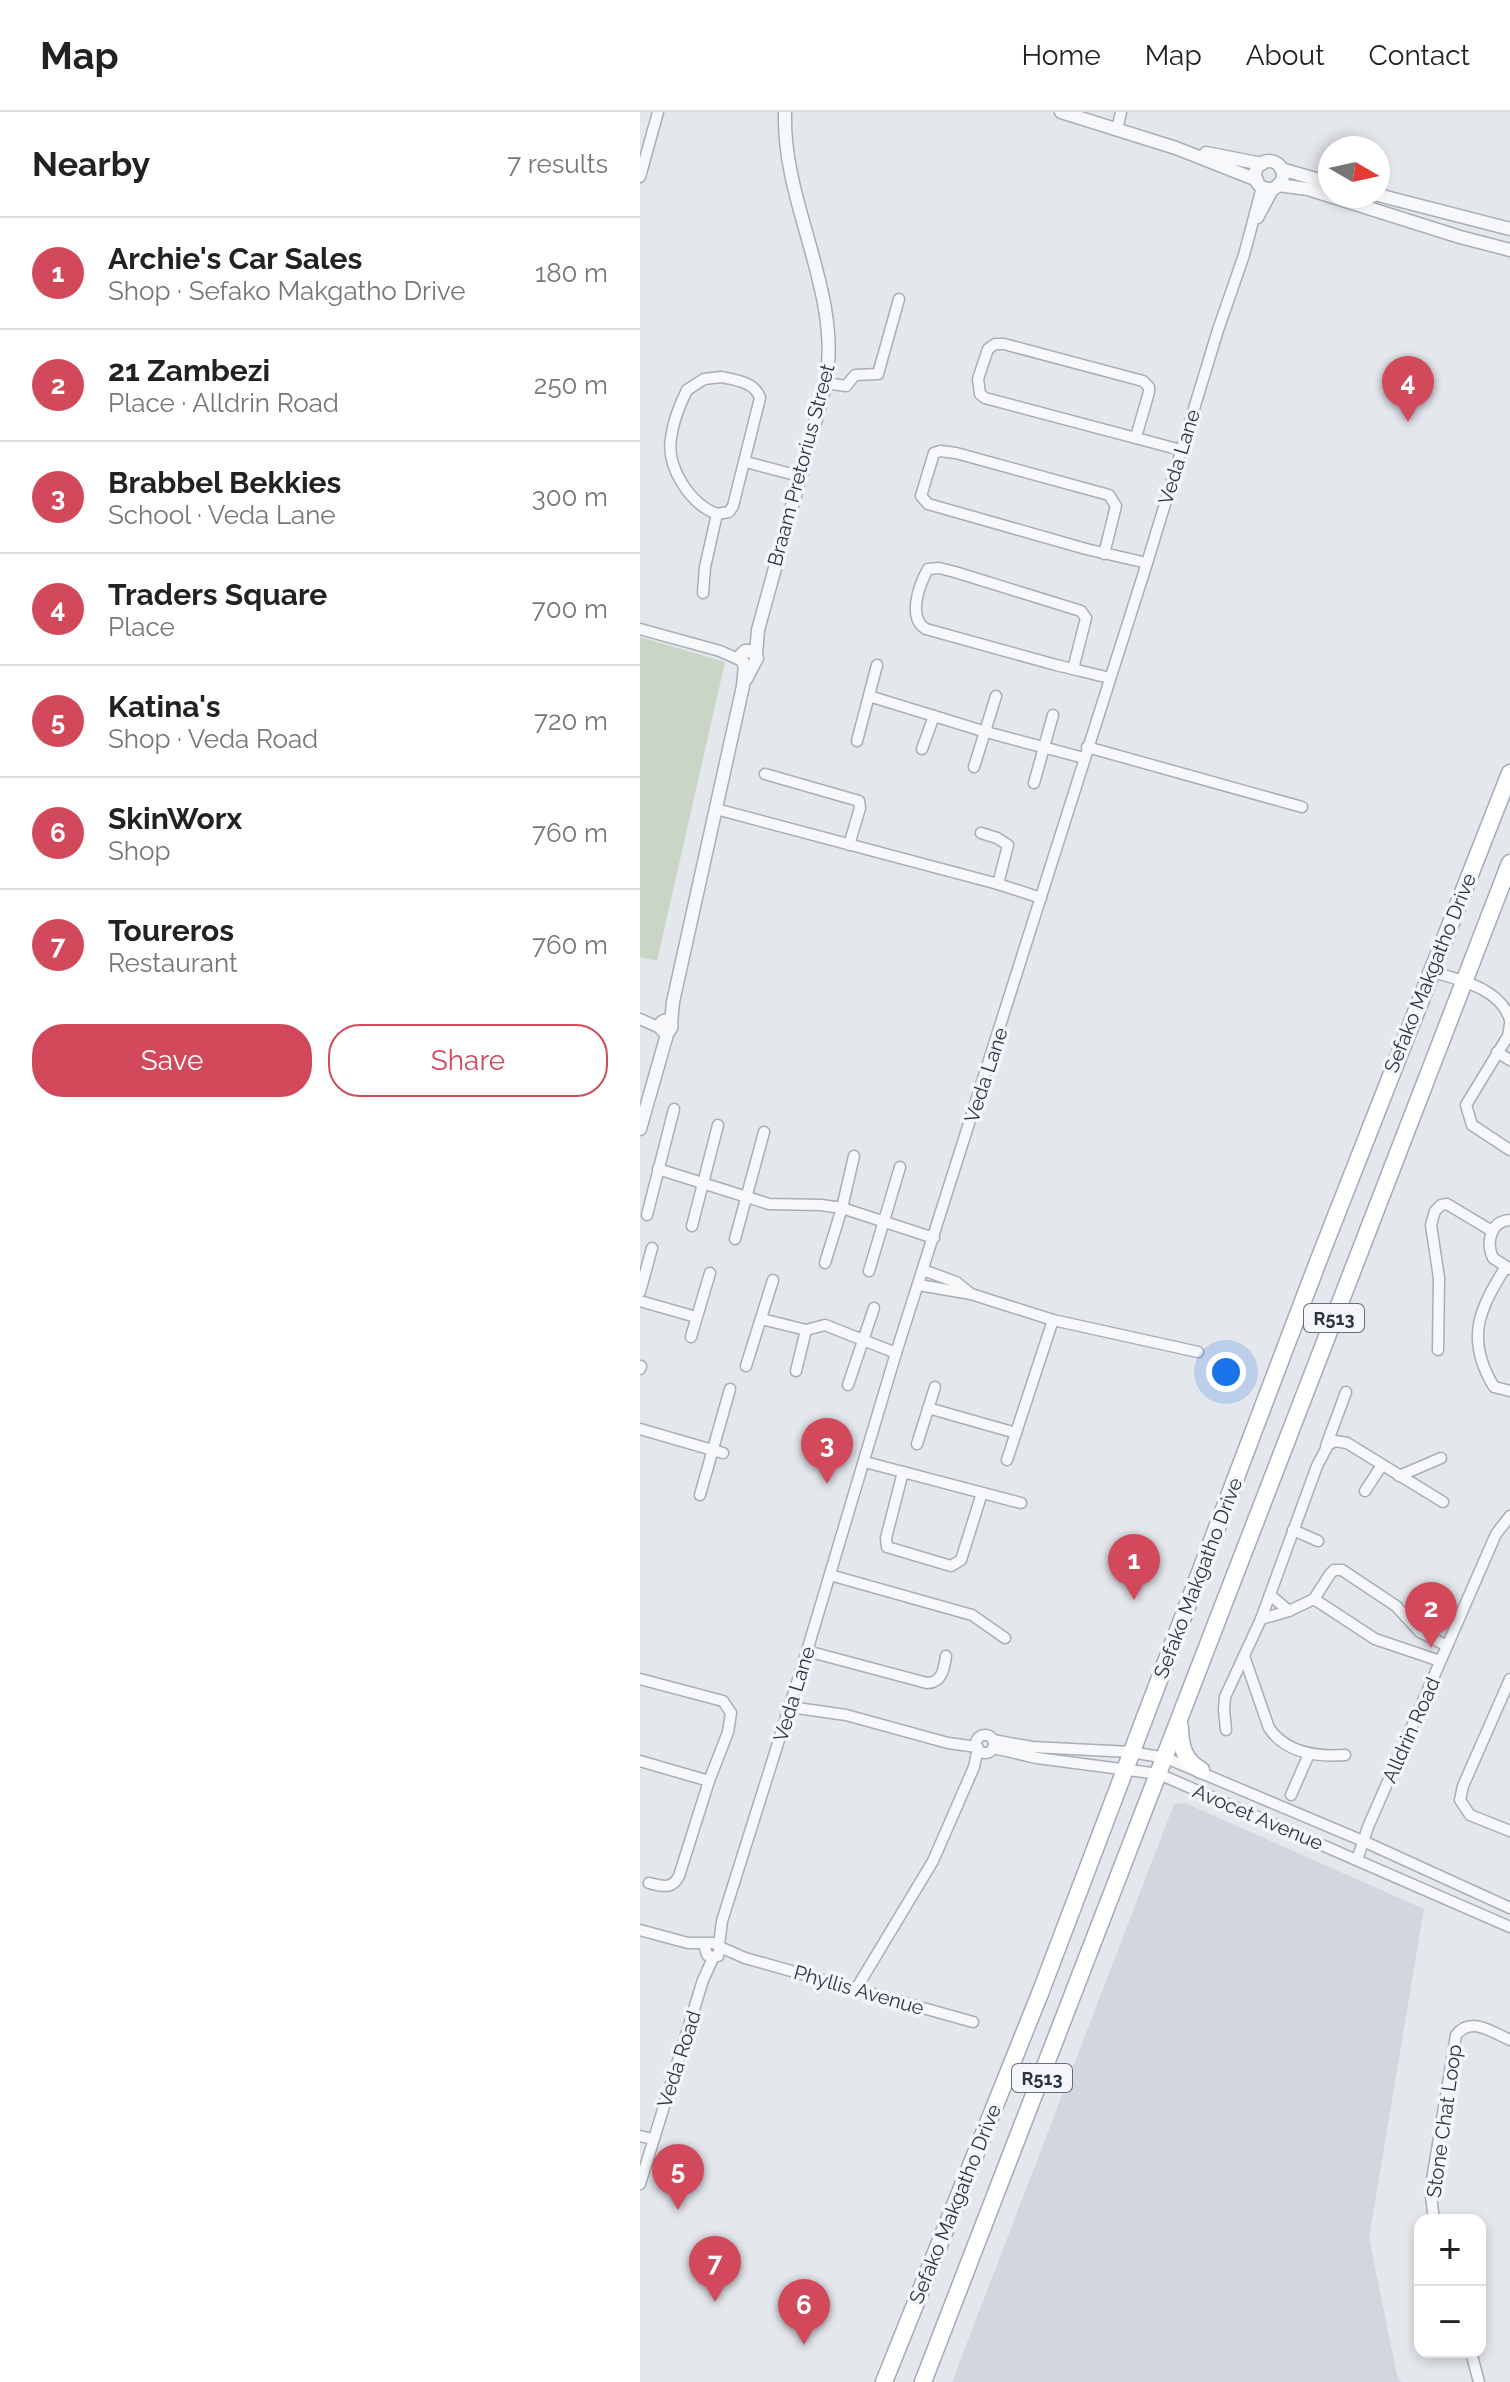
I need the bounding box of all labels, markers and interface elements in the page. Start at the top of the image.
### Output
text: Map [40,33,119,78]
text: Home [1021,39,1101,72]
text: Map [1145,39,1202,72]
text: About [1246,39,1325,72]
text: Contact [1369,39,1470,72]
north arrow [1318,136,1390,208]
text: Nearby [32,144,150,184]
text: 7 results [507,149,608,179]
text: Archie's Car Sales [108,241,362,276]
text: 1 [52,258,64,288]
text: 180 m [535,258,608,288]
text: Shop · Sefako Makgatho Drive [108,276,465,306]
text: 21 Zambezi [108,353,270,388]
pin: 4 [1382,356,1434,422]
street label: Braam Pretorius Street [762,361,840,569]
text: 2 [51,370,65,400]
text: 250 m [534,370,608,400]
text: Place · Alldrin Road [108,388,339,418]
street label: Veda Lane [1153,406,1205,508]
text: Brabbel Bekkies [108,465,341,500]
text: 3 [51,482,65,512]
text: 300 m [532,482,608,512]
text: School · Veda Lane [108,500,336,530]
text: Traders Square [108,577,327,612]
text: 4 [51,594,65,624]
text: 700 m [532,594,608,624]
text: Place [108,612,175,642]
text: Katina's [108,689,221,724]
text: 5 [51,706,65,736]
text: 720 m [534,706,608,736]
text: Shop · Veda Road [108,724,318,754]
text: SkinWorx [108,801,242,836]
text: 6 [50,818,66,848]
text: 760 m [532,818,608,848]
text: Shop [108,836,170,866]
street label: Sefako Makgatho Drive [1379,870,1481,1076]
text: Toureros [108,913,234,948]
text: 7 [51,930,65,960]
text: 760 m [532,930,608,960]
text: Restaurant [108,948,238,978]
button: Save [32,1024,312,1097]
button: Share [328,1024,608,1097]
street label: Veda Lane [959,1024,1013,1125]
road number: R513 [1304,1304,1364,1332]
your location [1206,1352,1246,1392]
pin: 3 [801,1418,853,1484]
street label: Sefako Makgatho Drive [1149,1474,1247,1682]
pin: 1 [1108,1534,1160,1600]
pin: 2 [1405,1582,1457,1648]
street label: Veda Lane [768,1643,820,1745]
street label: Alldrin Road [1377,1674,1445,1786]
street label: Avocet Avenue [1189,1779,1327,1855]
street label: Phyllis Avenue [791,1960,927,2020]
street label: Veda Road [652,2008,706,2110]
street label: Stone Chat Loop [1421,2043,1467,2199]
road number: R513 [1012,2064,1072,2092]
street label: Sefako Makgatho Drive [904,2101,1006,2307]
pin: 5 [652,2144,704,2210]
map controls [1414,2214,1486,2358]
button: + [1414,2214,1486,2286]
pin: 7 [689,2236,741,2302]
pin: 6 [778,2279,830,2345]
button: − [1414,2286,1486,2358]

